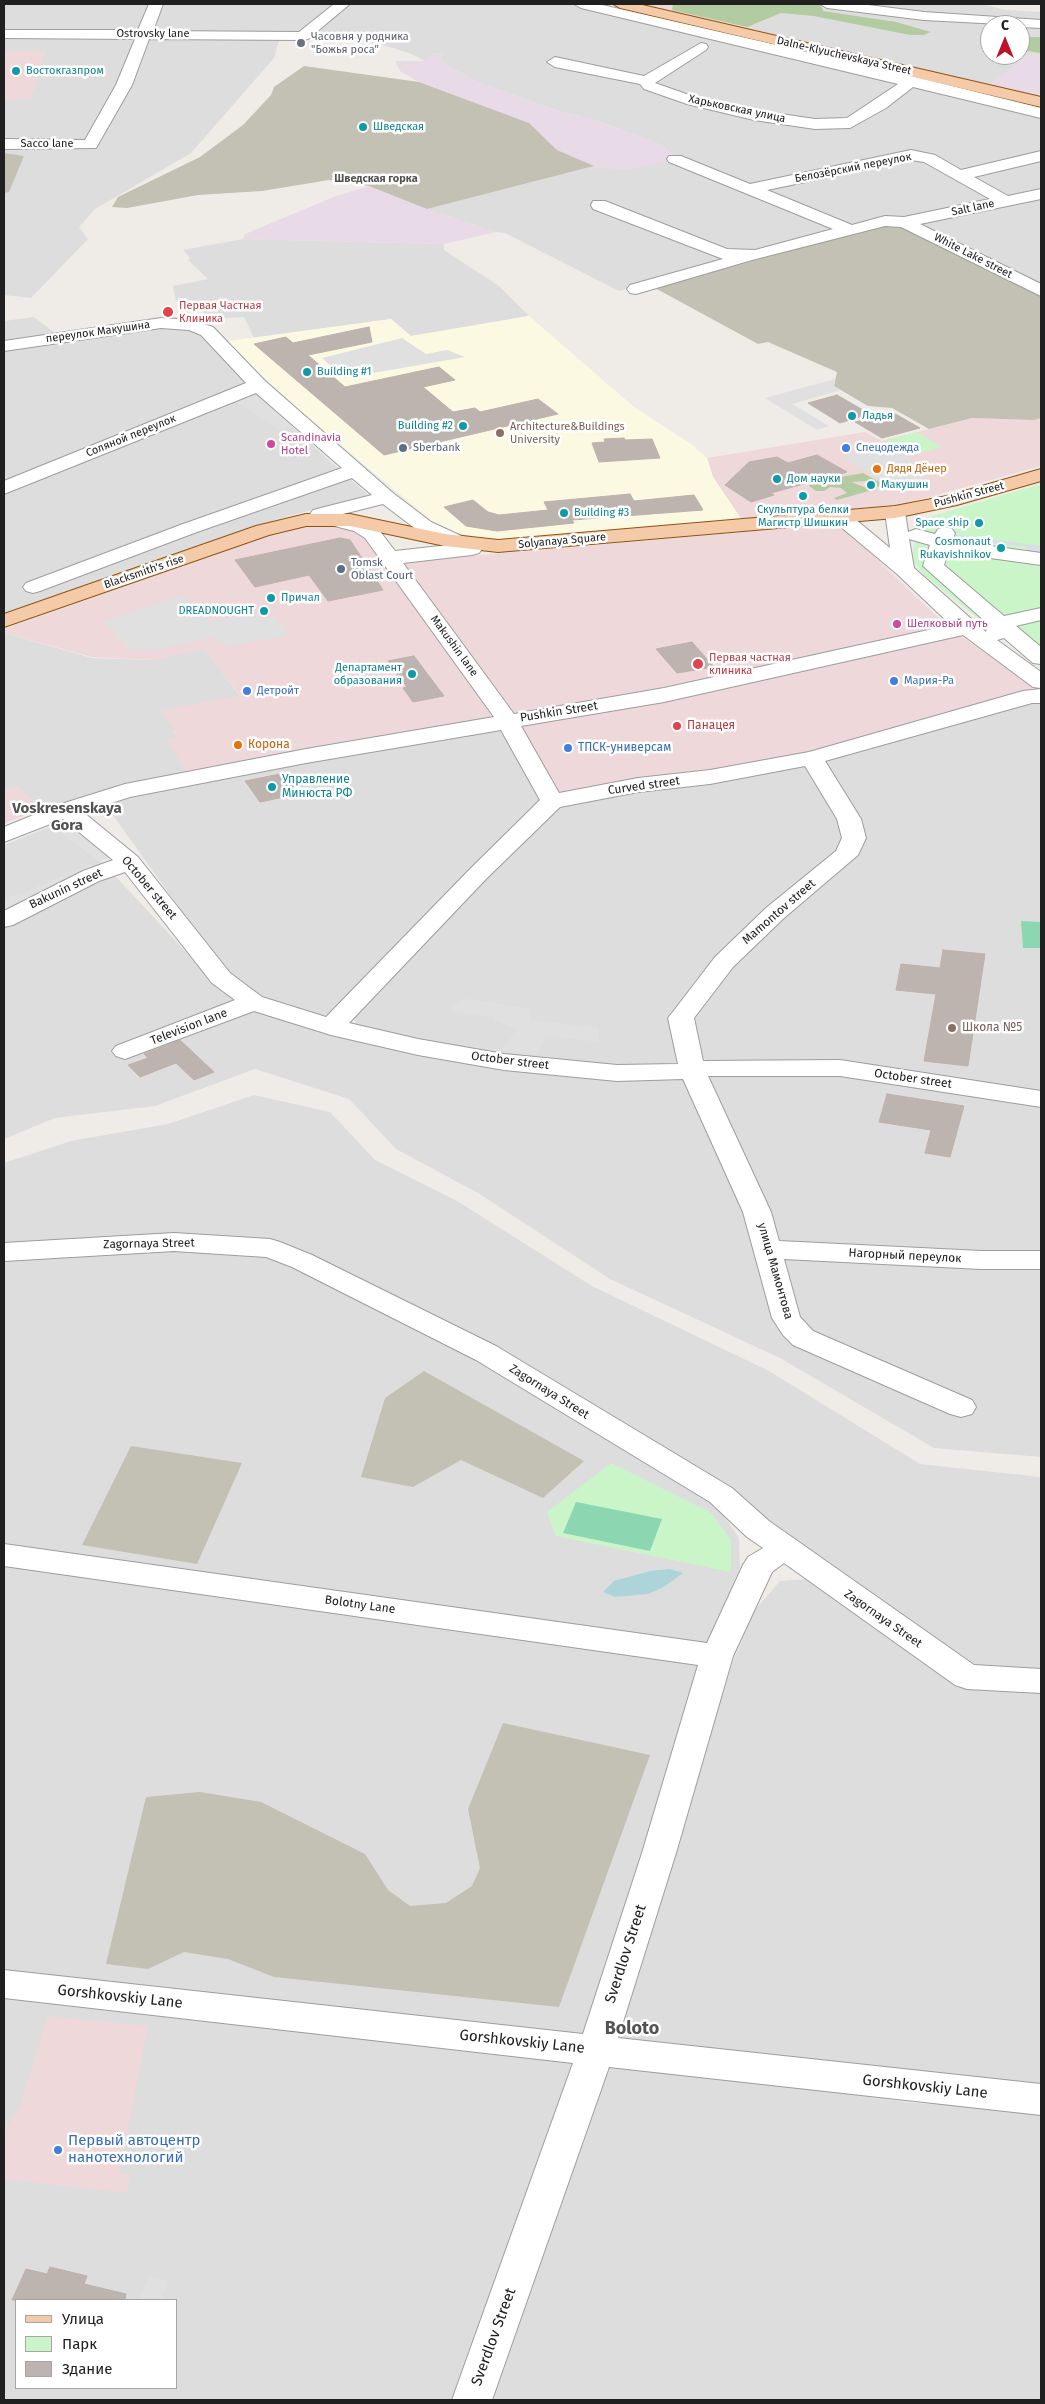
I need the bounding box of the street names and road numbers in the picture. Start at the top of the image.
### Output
street label: Ostrovsky lane [116,27,190,41]
street label: Dalne-Klyuchevskaya Street [775,34,913,78]
street label: Харьковская улица [687,92,787,126]
street label: Sacco lane [21,137,73,151]
street label: Белозёрский переулок [794,150,912,186]
street label: Salt lane [950,197,996,219]
street label: White Lake street [932,231,1014,281]
street label: переулок Макушина [45,318,151,346]
street label: Соляной переулок [84,412,178,460]
street label: Pushkin Street [933,479,1005,511]
street label: Solyanaya Square [518,531,606,551]
street label: Blacksmith's rise [102,552,186,592]
street label: Makushin lane [427,613,481,679]
street label: Pushkin Street [519,699,599,725]
street label: Curved street [607,774,681,798]
street label: October street [118,853,180,923]
street label: Bakunin street [27,866,105,912]
street label: Mamontov street [740,876,818,948]
street label: Television lane [149,1006,229,1048]
street label: October street [470,1049,550,1073]
street label: October street [873,1066,953,1092]
street label: улица Мамонтова [754,1221,796,1321]
street label: Zagornaya Street [103,1236,195,1252]
street label: Нагорный переулок [848,1246,962,1266]
street label: Zagornaya Street [506,1362,592,1422]
street label: Zagornaya Street [841,1587,925,1651]
street label: Bolotny Lane [324,1593,396,1617]
street label: Sverdlov Street [602,1902,650,2006]
street label: Gorshkovskiy Lane [56,1981,184,2013]
street label: Gorshkovskiy Lane [458,2026,586,2058]
street label: Gorshkovskiy Lane [861,2071,989,2103]
street label: Sverdlov Street [468,2286,520,2388]

